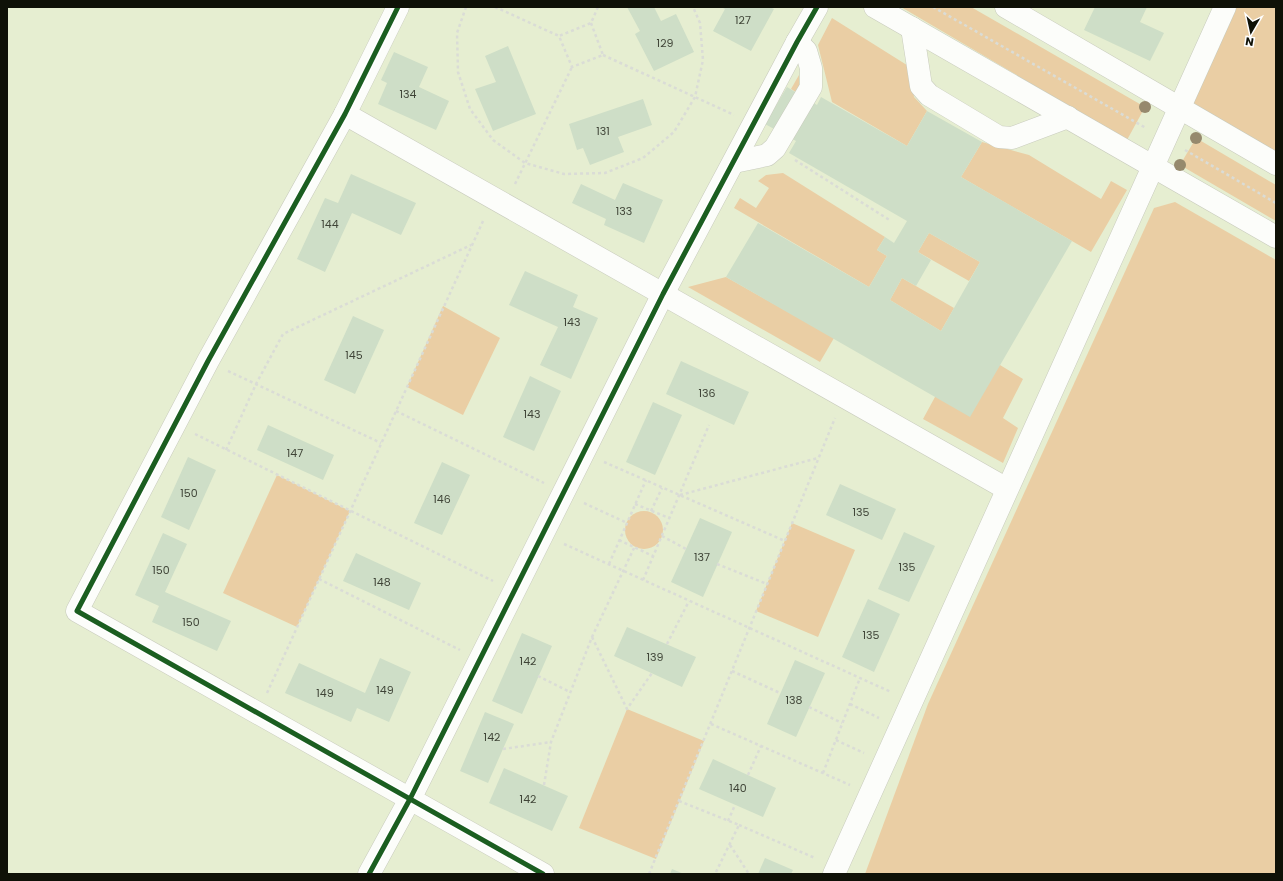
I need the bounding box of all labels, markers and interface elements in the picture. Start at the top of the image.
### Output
house number: 127 [735,12,751,28]
north arrow [1231,12,1271,52]
text: N [1244,33,1255,50]
house number: 129 [657,35,673,51]
house number: 134 [400,86,417,102]
house number: 131 [596,123,610,139]
house number: 133 [616,203,632,219]
house number: 144 [321,216,339,232]
house number: 143 [564,314,580,330]
house number: 145 [345,347,363,363]
house number: 136 [699,385,716,401]
house number: 143 [524,406,540,422]
house number: 147 [287,445,303,461]
house number: 150 [180,485,198,501]
house number: 146 [433,491,451,507]
house number: 135 [853,504,870,520]
house number: 137 [694,549,710,565]
house number: 135 [899,559,916,575]
house number: 150 [152,562,170,578]
house number: 148 [373,574,391,590]
house number: 150 [182,614,200,630]
house number: 135 [863,627,880,643]
house number: 139 [647,649,664,665]
house number: 142 [520,653,536,669]
house number: 149 [376,682,394,698]
house number: 149 [316,685,334,701]
house number: 138 [786,692,803,708]
house number: 142 [484,729,500,745]
house number: 140 [729,780,747,796]
house number: 142 [520,791,536,807]

